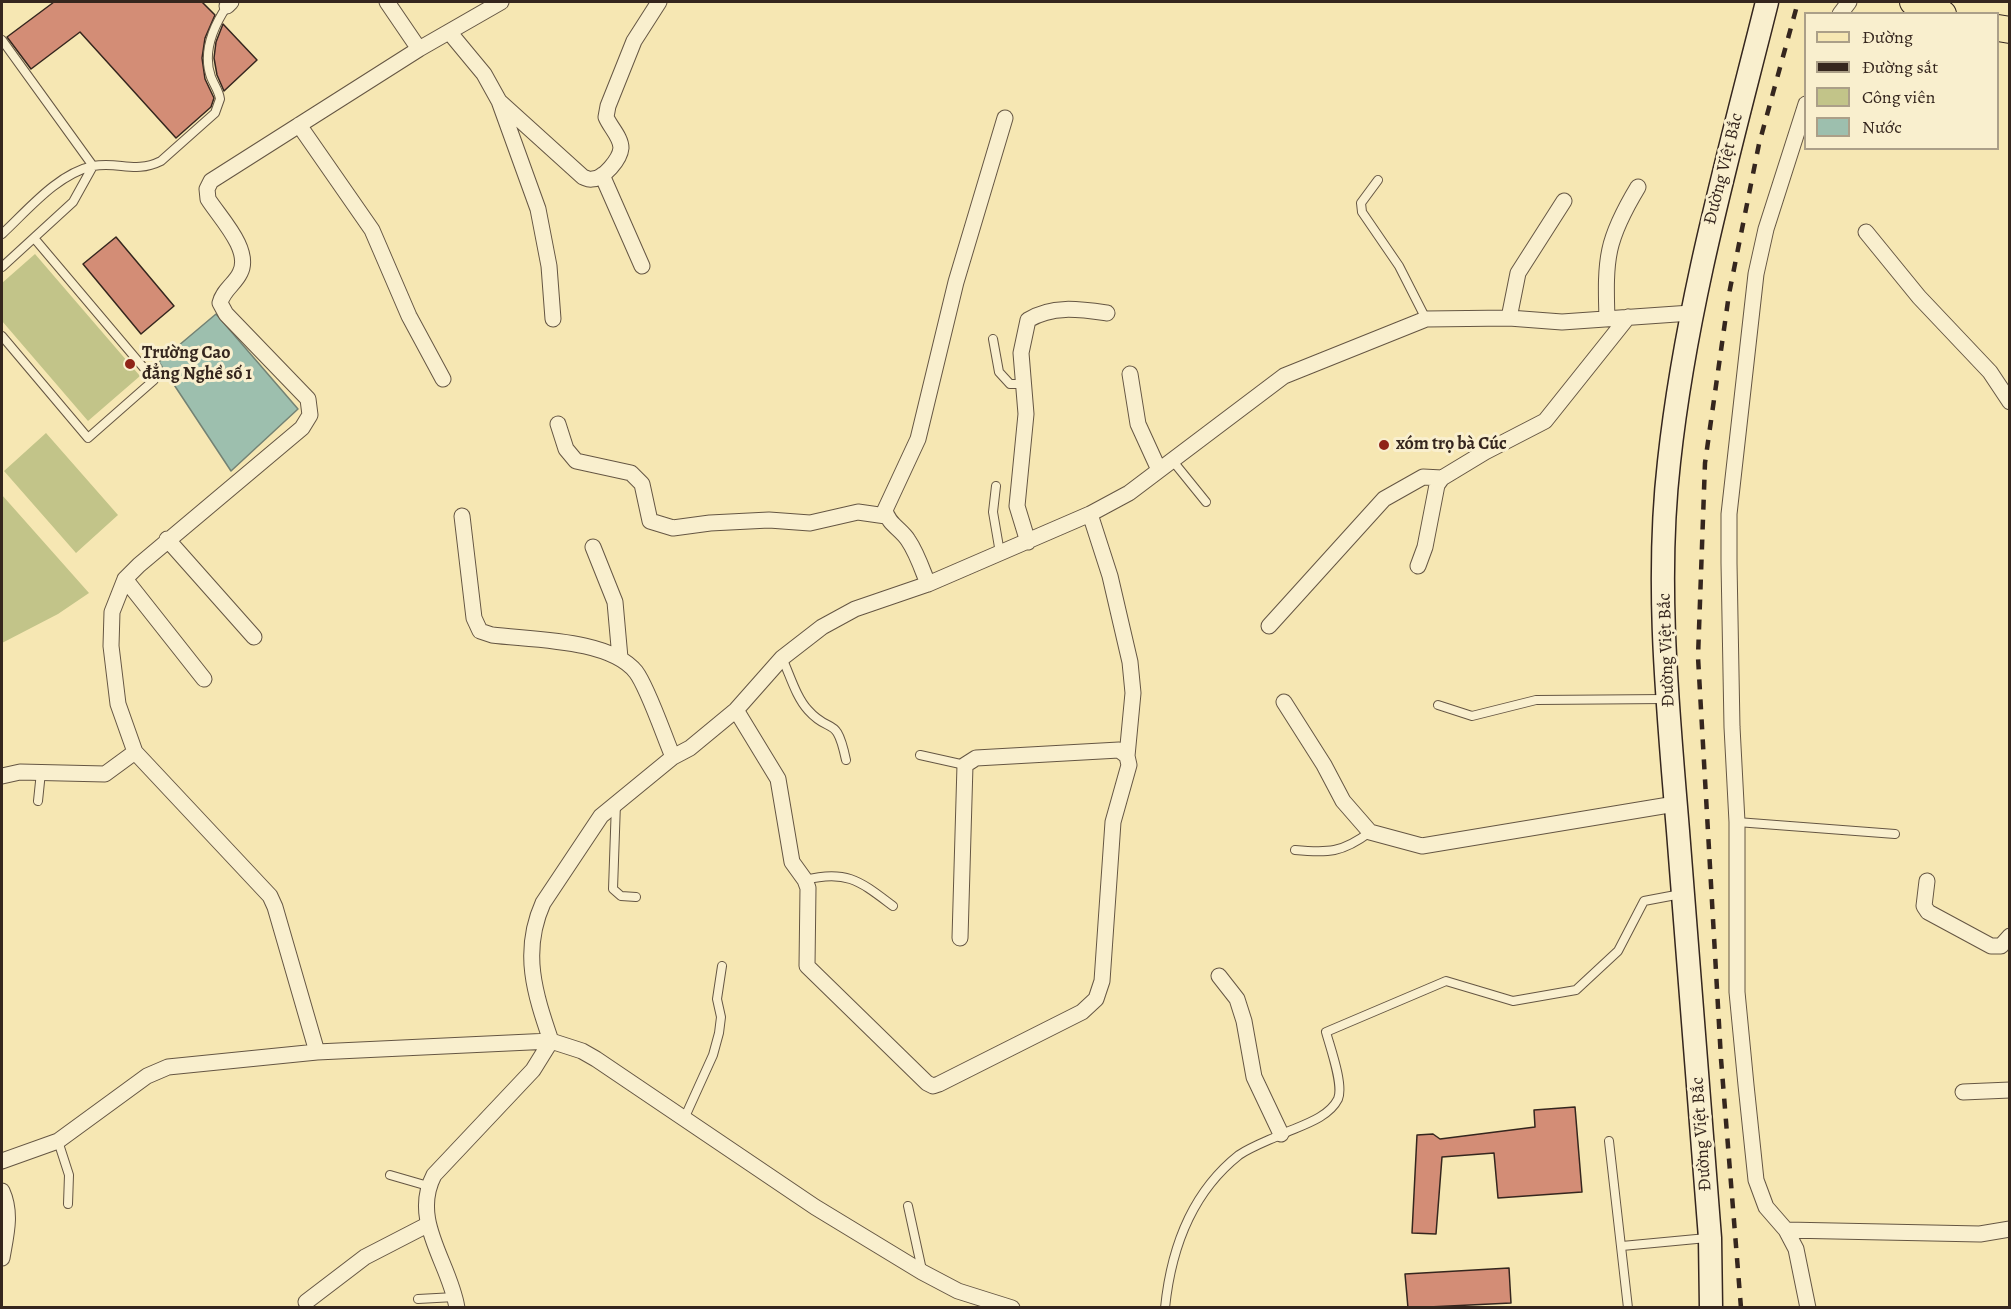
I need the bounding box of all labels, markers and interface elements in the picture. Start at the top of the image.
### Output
legend [1804,12,1999,150]
text: Đường [1862,25,1913,49]
text: Đường sắt [1862,55,1938,79]
text: Công viên [1862,85,1935,109]
street label: Đường Việt Bắc [1700,111,1748,227]
text: Nước [1862,115,1902,139]
place label: Trường Cao đẳng Nghề số 1 [142,343,252,386]
marker: Trường Cao đẳng Nghề số 1 [123,357,137,371]
place label: xóm trọ bà Cúc [1396,434,1507,456]
marker: xóm trọ bà Cúc [1377,438,1391,452]
street label: Đường Việt Bắc [1654,593,1680,707]
street label: Đường Việt Bắc [1687,1076,1717,1192]

